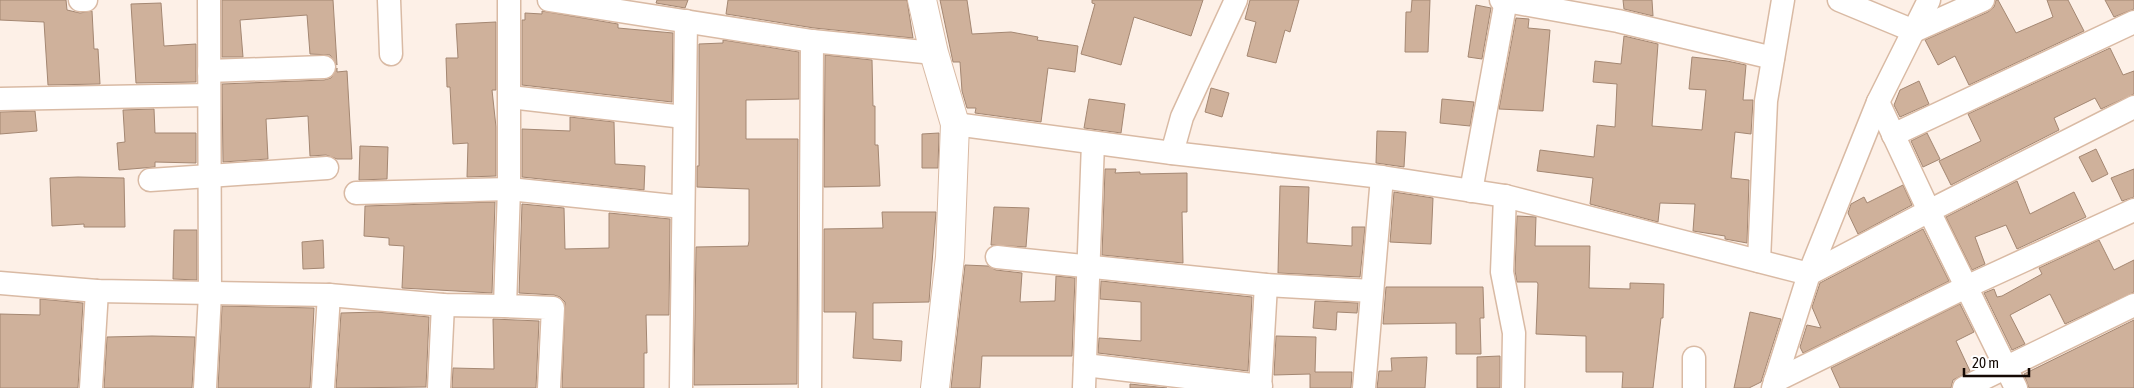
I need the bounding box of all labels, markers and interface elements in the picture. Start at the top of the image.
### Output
scale bar [1964,346,2029,378]
text: 20 m [1972,354,1999,371]

